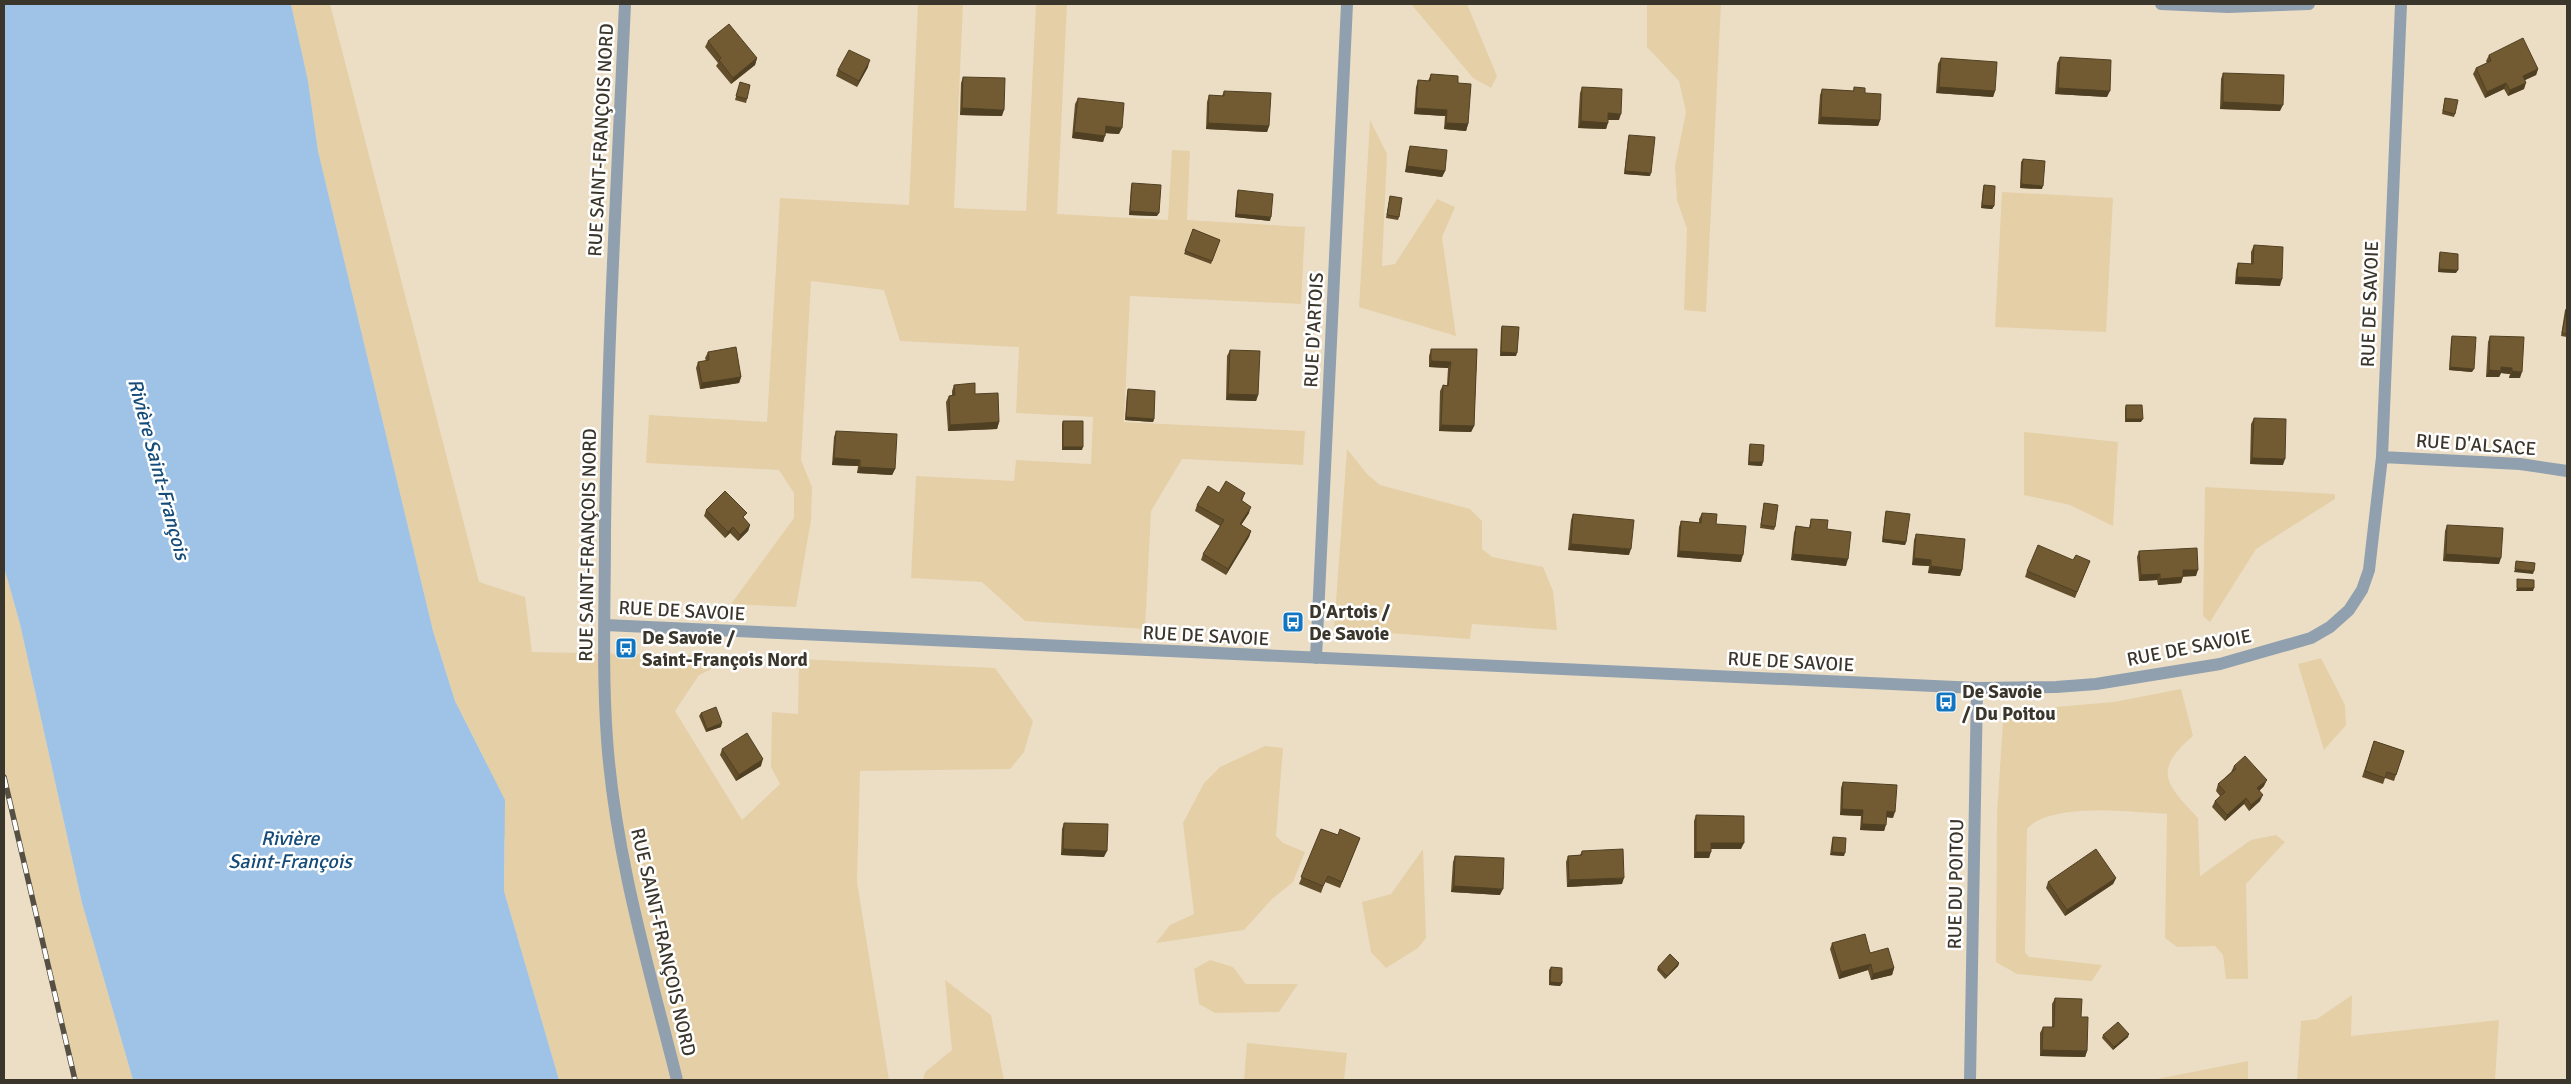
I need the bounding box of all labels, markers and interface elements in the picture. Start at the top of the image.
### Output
street label: RUE SAINT-FRANÇOIS NORD [583,23,619,257]
street label: RUE DE SAVOIE [2356,240,2384,368]
street label: RUE D'ARTOIS [1299,272,1329,388]
water label: Rivière Saint-François [122,376,195,565]
street label: RUE SAINT-FRANÇOIS NORD [574,428,602,662]
street label: RUE D'ALSACE [2415,429,2537,461]
street label: RUE DE SAVOIE [618,596,746,626]
place label: D'Artois / De Savoie [1309,600,1391,646]
bus stop icon: D'Artois / De Savoie [1281,610,1305,634]
street label: RUE DE SAVOIE [1142,621,1270,651]
street label: RUE DE SAVOIE [2125,624,2254,672]
place label: De Savoie / Saint-François Nord [642,626,808,672]
bus stop icon: De Savoie / Saint-François Nord [614,636,638,660]
street label: RUE DE SAVOIE [1727,647,1855,677]
place label: De Savoie / Du Poitou [1962,680,2056,726]
bus stop icon: De Savoie / Du Poitou [1934,690,1958,714]
street label: RUE DU POITOU [1943,818,1969,950]
water label: Rivière Saint-François [228,826,354,874]
street label: RUE SAINT-FRANÇOIS NORD [625,826,701,1059]

